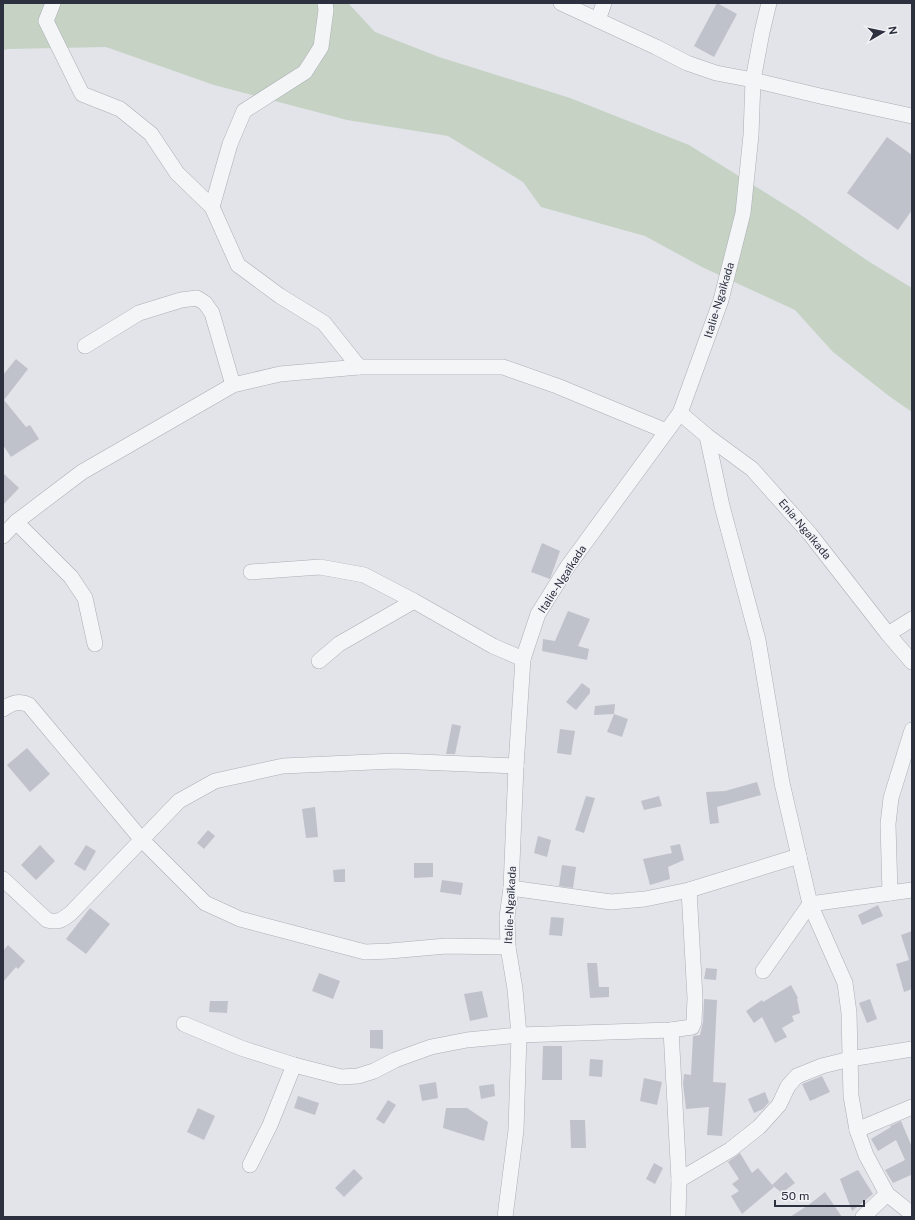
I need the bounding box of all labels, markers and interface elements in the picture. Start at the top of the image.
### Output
north arrow [863,12,903,52]
text: N [886,25,899,36]
street label: Italie-Ngaîkada [702,261,736,339]
street label: Enia-Ngaîkada [776,497,834,561]
street label: Italie-Ngaîkada [536,543,588,615]
street label: Italie-Ngaîkada [502,866,518,944]
scale bar [775,1182,864,1208]
text: 50 m [781,1189,809,1203]

